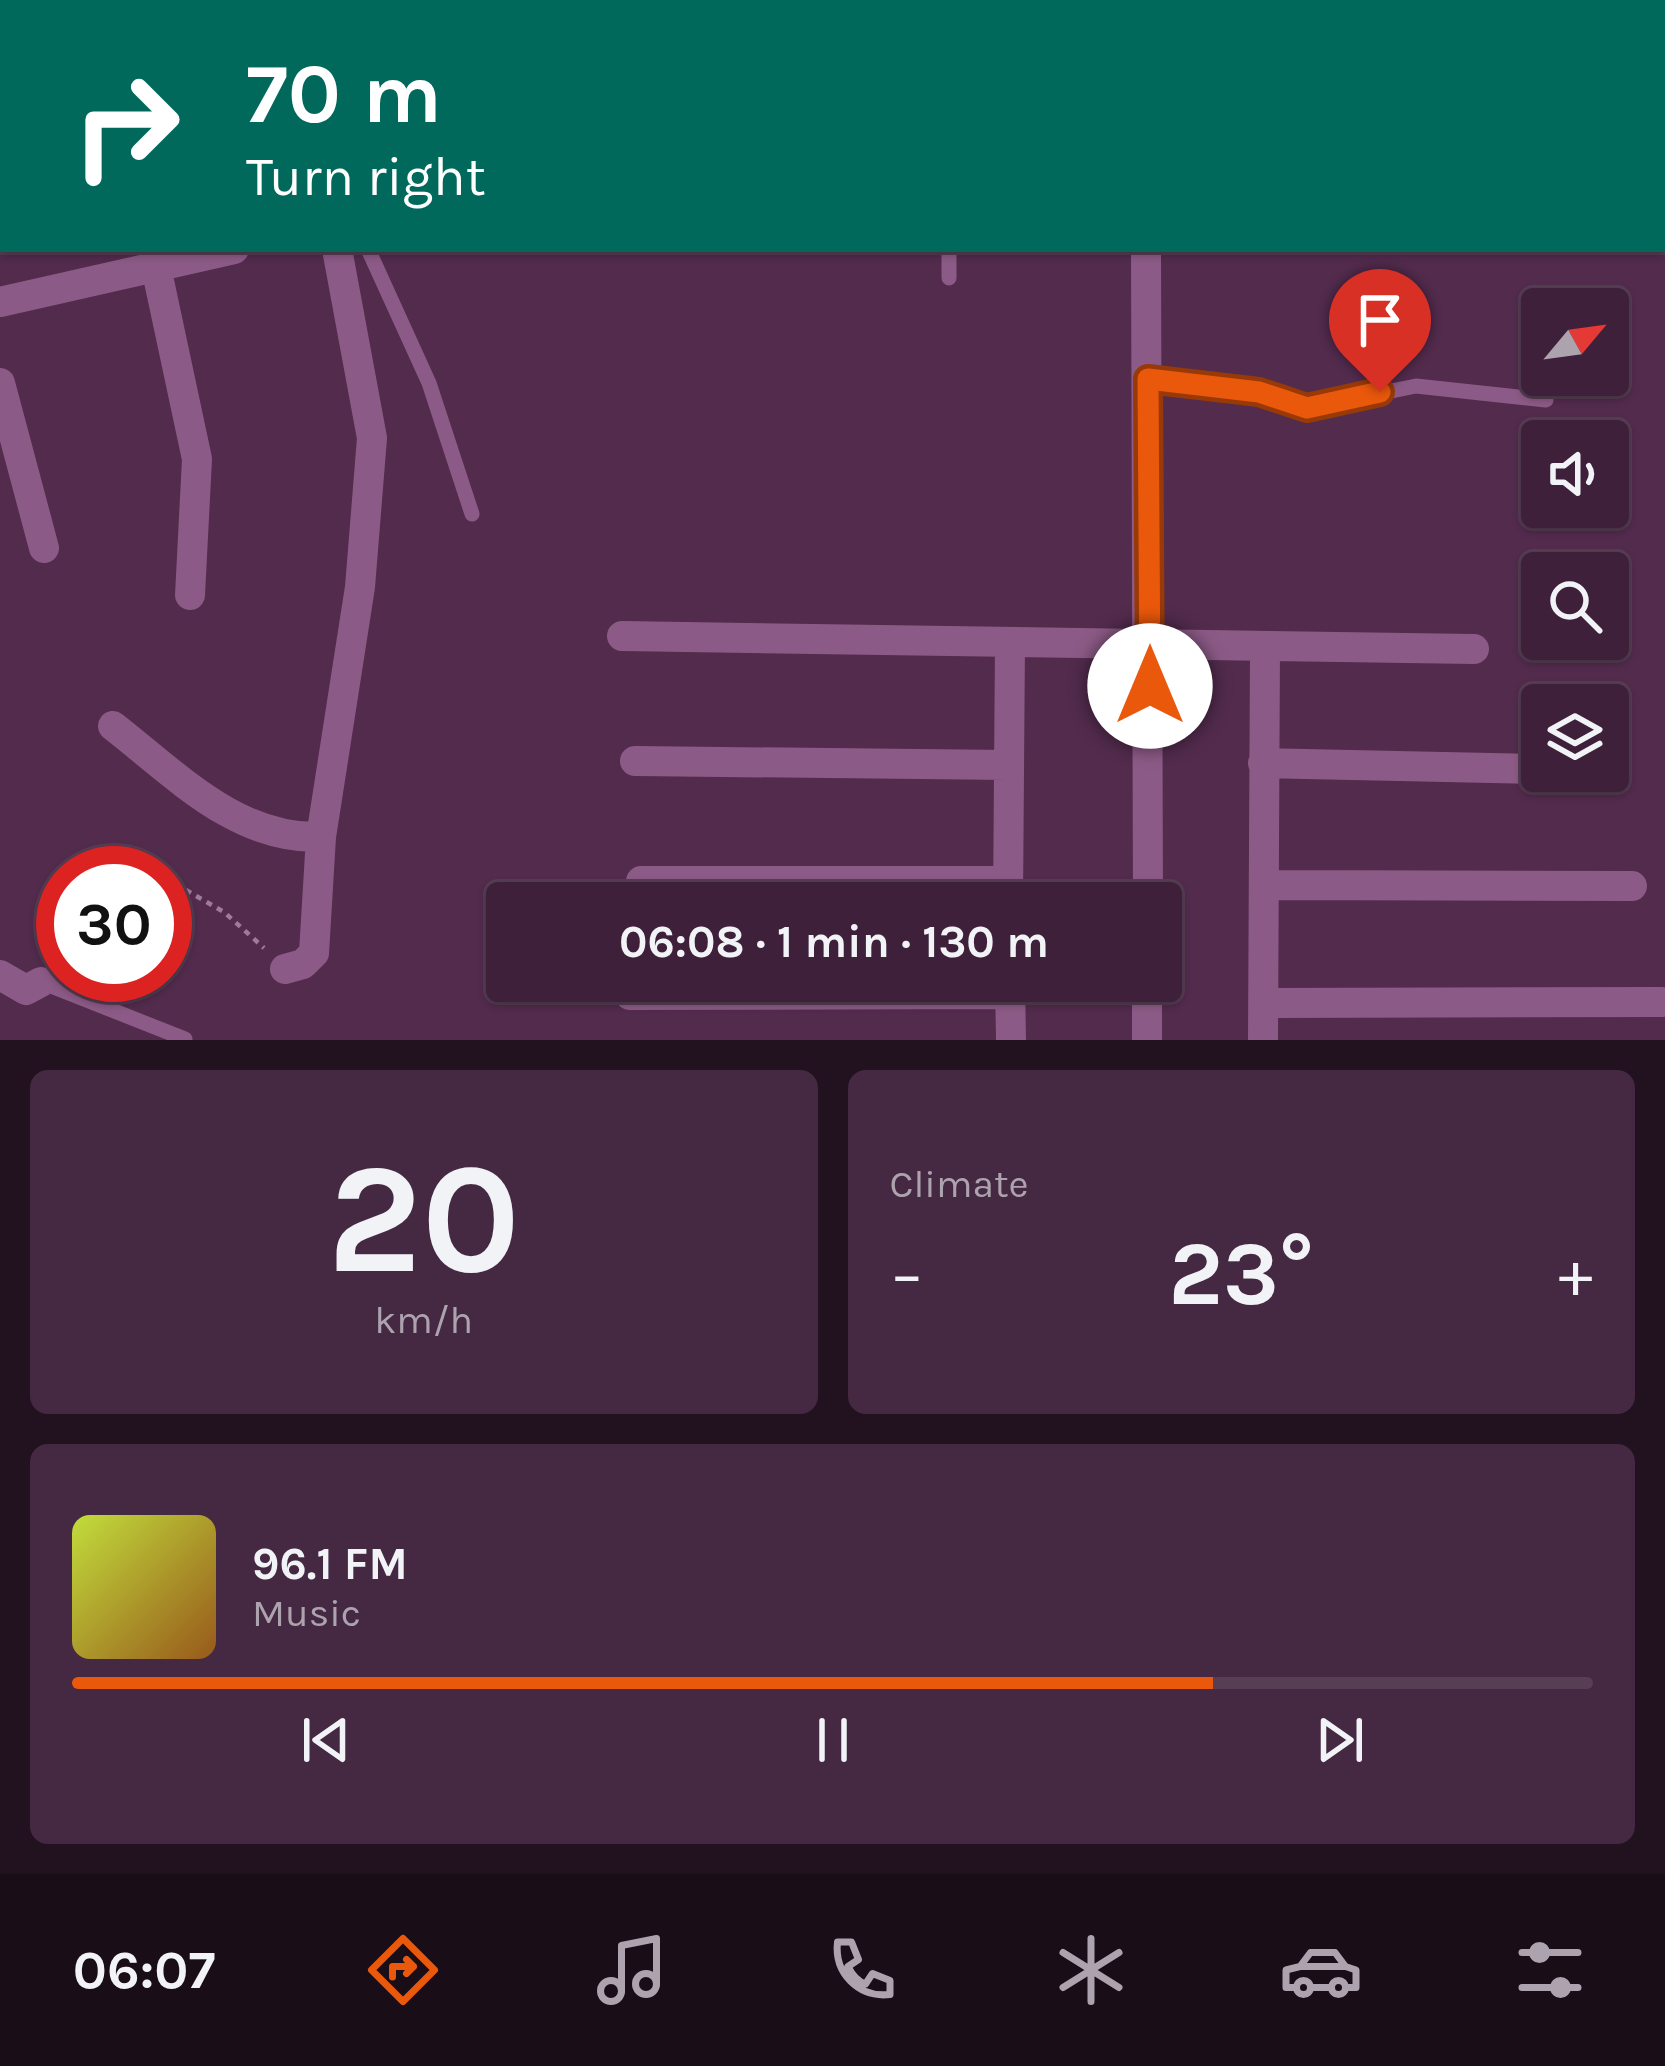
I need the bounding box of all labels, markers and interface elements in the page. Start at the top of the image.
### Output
text: 70 m [246,45,442,143]
icon: right [48,48,204,204]
text: Turn right [246,145,486,209]
pin [1329,269,1431,392]
icon: arrive [1347,287,1413,353]
north arrow [1521,288,1629,396]
map controls [1521,288,1629,792]
button: sound [1521,420,1629,528]
button: search [1521,552,1629,660]
position arrow [1087,623,1213,749]
button: layers [1521,684,1629,792]
speed limit sign: 30 [36,846,192,1002]
text: 06:08 · 1 min · 130 m [619,916,1049,968]
text: 20 [327,1128,520,1310]
text: Climate [890,1161,1029,1207]
text: 23° [1169,1221,1314,1327]
text: − [890,1235,924,1313]
text: + [1558,1235,1593,1313]
text: km/h [374,1297,473,1343]
text: 96.1 FM [252,1538,408,1590]
text: Music [252,1590,361,1636]
icon: previous [293,1707,359,1773]
icon: pause [800,1707,866,1773]
icon: next [1307,1707,1373,1773]
icon: directions [361,1928,445,2012]
icon: music [590,1928,674,2012]
icon: phone [820,1928,904,2012]
icon: climate [1049,1928,1133,2012]
icon: car [1279,1928,1363,2012]
icon: filters [1508,1928,1592,2012]
text: 06:07 [73,1938,215,2002]

